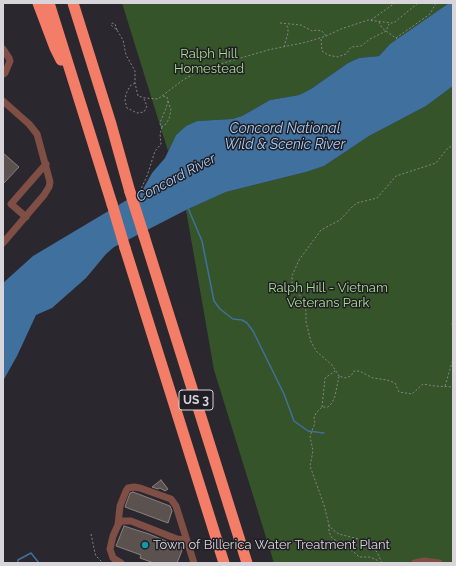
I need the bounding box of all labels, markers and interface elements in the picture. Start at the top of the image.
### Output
park label: Ralph Hill Homestead [174,46,244,77]
water label: Concord National Wild & Scenic River [225,121,345,154]
water label: Concord River [133,150,219,206]
park label: Ralph Hill - Vietnam Veterans Park [268,280,388,311]
road number: US 3 [179,390,213,410]
place label: Town of Billerica Water Treatment Plant [153,537,390,553]
marker: Town of Billerica Water Treatment Plant [140,540,150,550]

